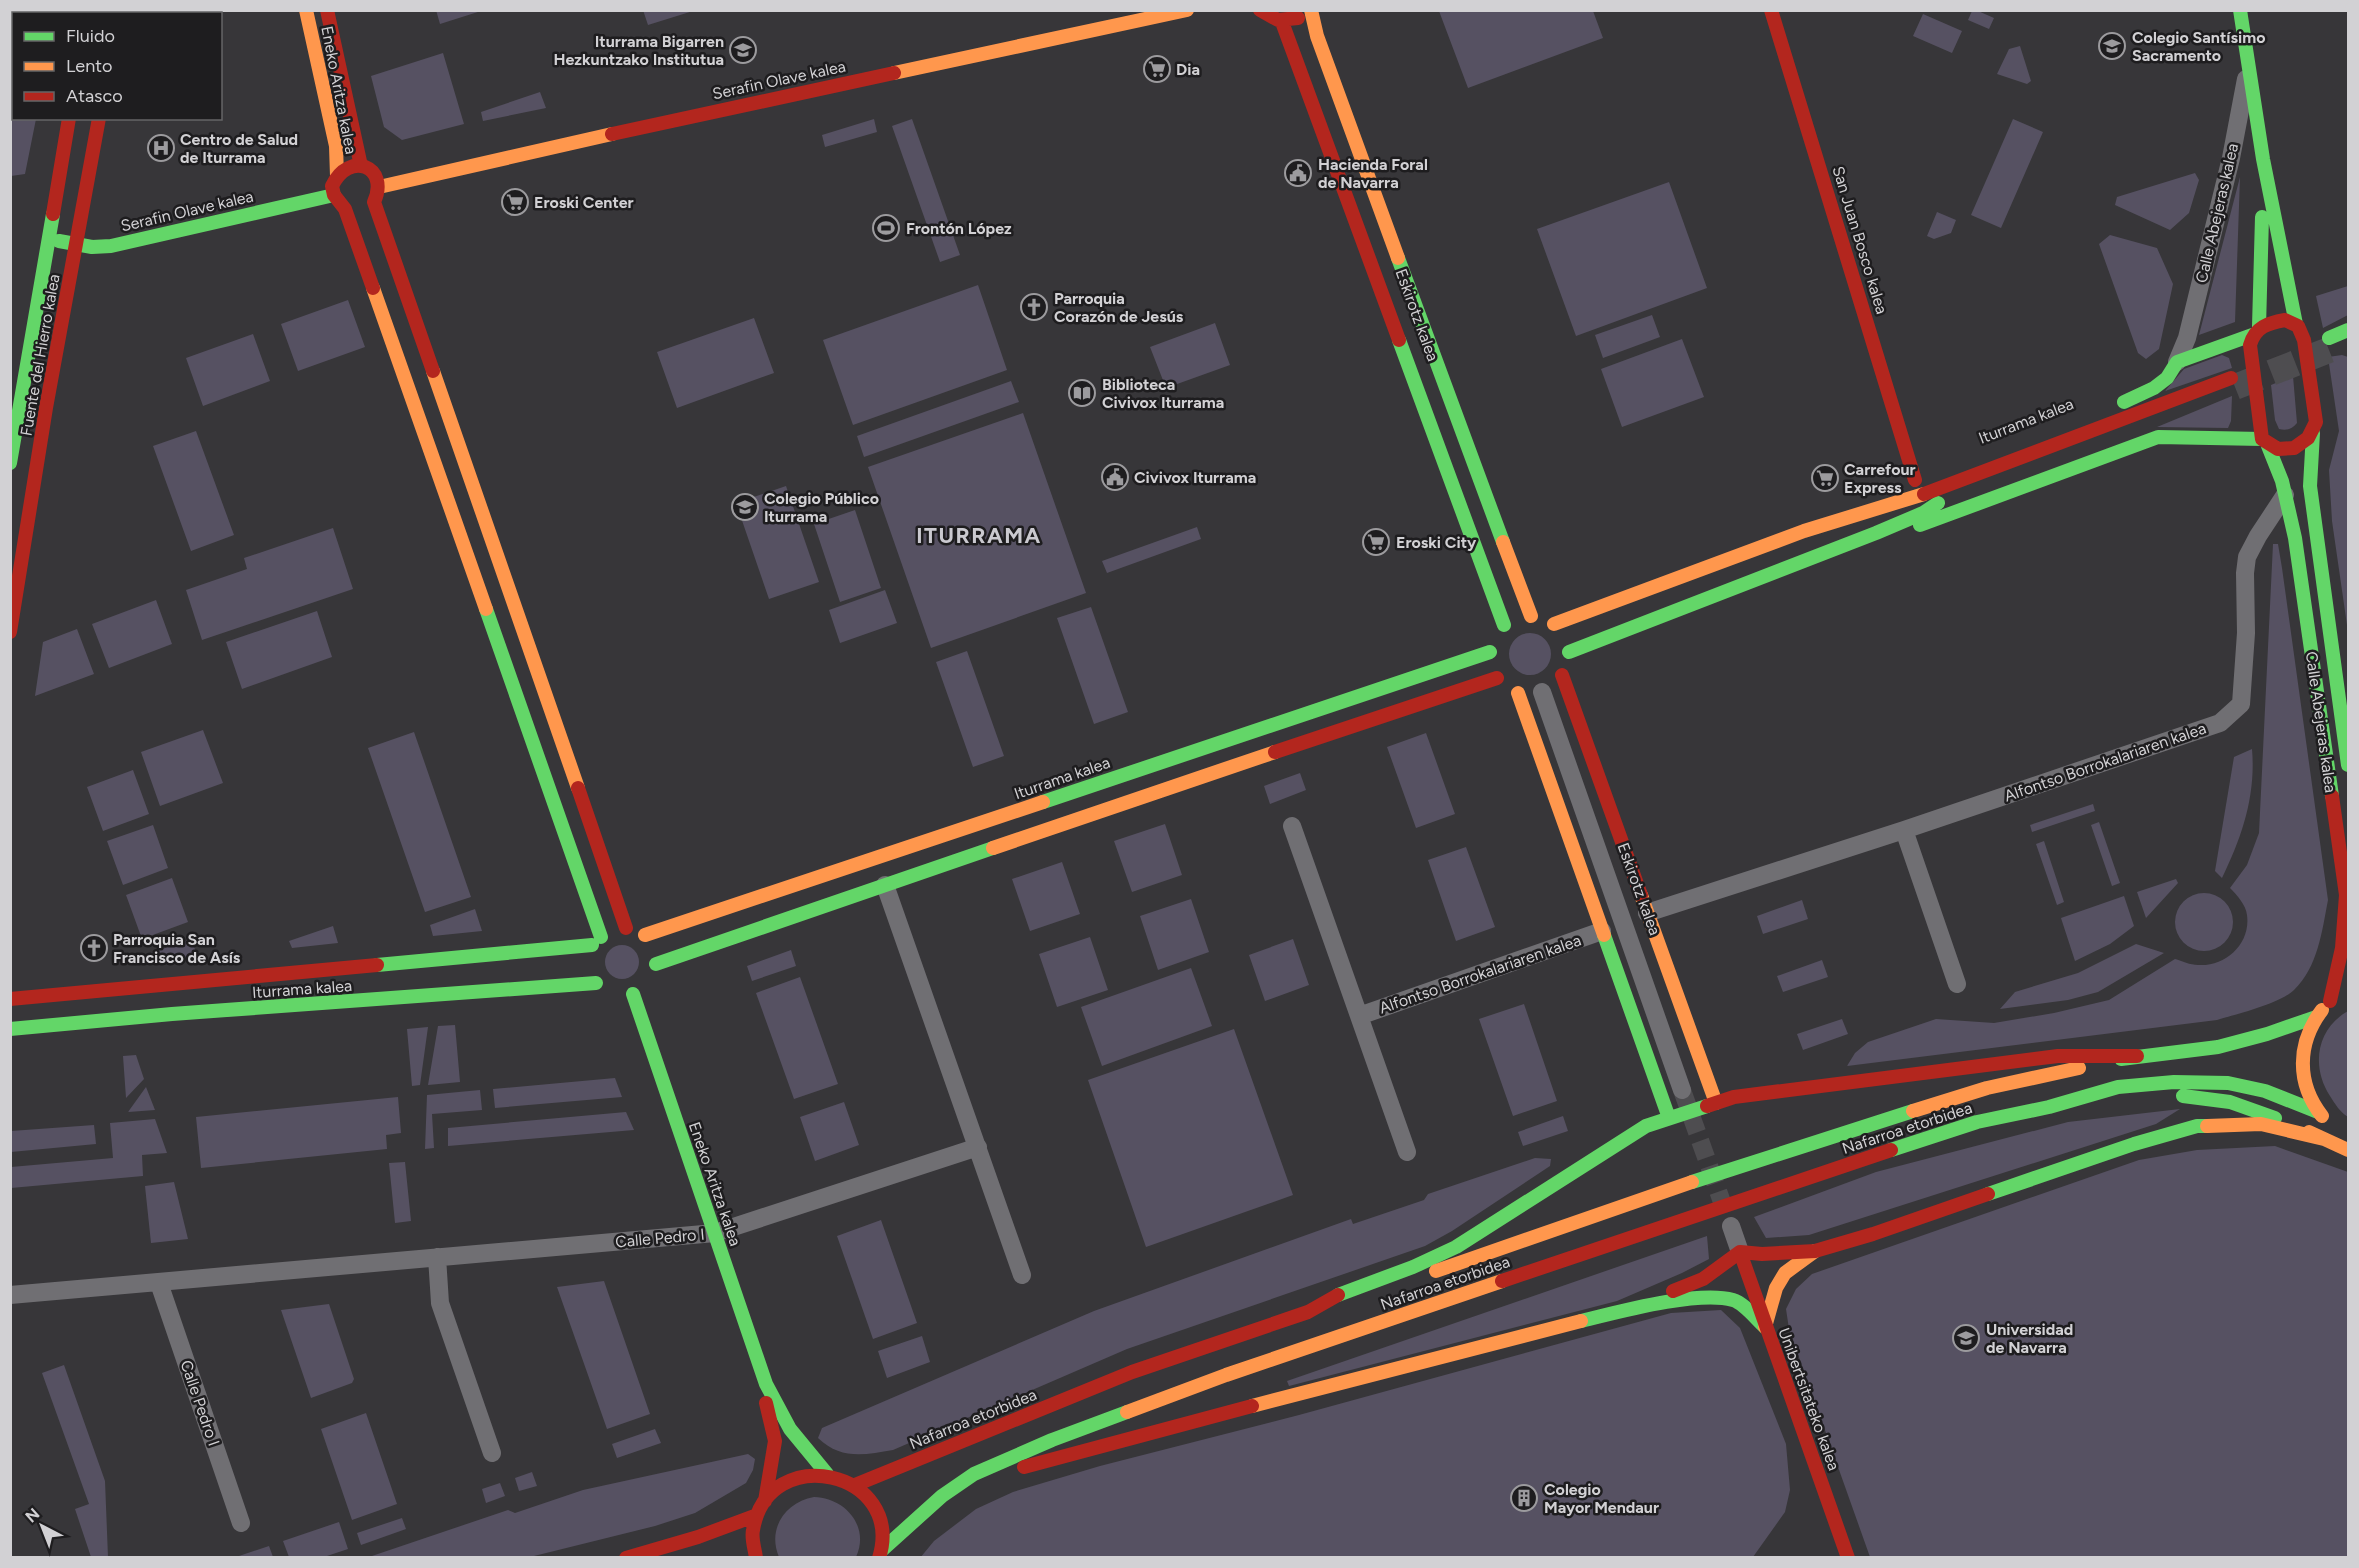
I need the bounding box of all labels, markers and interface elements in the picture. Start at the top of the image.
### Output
legend [12,12,222,120]
street label: Eneko Aritza kalea [317,24,361,156]
text: Fluido [66,25,115,47]
place label: Colegio Santísimo Sacramento [2132,28,2265,65]
school or university icon: Colegio Santísimo Sacramento [2097,31,2127,61]
place label: Iturrama Bigarren Hezkuntzako Institutua [553,32,724,69]
school or university icon: Iturrama Bigarren Hezkuntzako Institutua [728,35,758,65]
supermarket icon: Dia [1142,54,1172,84]
text: Lento [66,55,112,77]
street label: Serafin Olave kalea [711,57,847,103]
place label: Dia [1176,60,1200,79]
text: Atasco [66,85,123,107]
place label: Centro de Salud de Iturrama [180,130,298,167]
hospital icon: Centro de Salud de Iturrama [146,133,176,163]
street label: Calle Abejeras kalea [2192,141,2242,285]
place label: Hacienda Foral de Navarra [1318,155,1428,192]
public building icon: Hacienda Foral de Navarra [1283,158,1313,188]
street label: San Juan Bosco kalea [1828,164,1892,316]
street label: Serafin Olave kalea [119,186,255,236]
supermarket icon: Eroski Center [500,187,530,217]
place label: Eroski Center [534,193,634,212]
sports icon: Frontón López [871,213,901,243]
place label: Frontón López [906,219,1012,238]
street label: Eskirotz kalea [1391,266,1443,364]
street label: Fuente del Hierro kalea [16,273,64,437]
place label: Parroquia Corazón de Jesús [1054,289,1184,326]
church icon: Parroquia Corazón de Jesús [1019,292,1049,322]
place label: Biblioteca Civivox Iturrama [1102,375,1224,412]
library icon: Biblioteca Civivox Iturrama [1067,378,1097,408]
street label: Iturrama kalea [1976,394,2076,448]
place label: Carrefour Express [1844,460,1916,497]
public building icon: Civivox Iturrama [1100,462,1130,492]
supermarket icon: Carrefour Express [1810,463,1840,493]
place label: Civivox Iturrama [1134,468,1256,487]
place label: Colegio Público Iturrama [764,489,879,526]
school or university icon: Colegio Público Iturrama [730,492,760,522]
district label: ITURRAMA [916,522,1042,549]
supermarket icon: Eroski City [1361,527,1391,557]
place label: Eroski City [1396,533,1477,552]
street label: Calle Abejeras kalea [2302,650,2340,794]
street label: Alfontso Borrokalariaren kalea [2002,718,2208,806]
street label: Iturrama kalea [1012,753,1112,803]
street label: Eskirotz kalea [1613,840,1665,938]
place label: Parroquia San Francisco de Asís [113,930,241,967]
street label: Alfontso Borrokalariaren kalea [1377,930,1583,1018]
church icon: Parroquia San Francisco de Asís [79,933,109,963]
street label: Iturrama kalea [251,976,353,1002]
street label: Nafarroa etorbidea [1840,1098,1974,1158]
street label: Eneko Aritza kalea [685,1119,745,1249]
street label: Calle Pedro I [615,1225,705,1251]
street label: Nafarroa etorbidea [1378,1252,1512,1314]
place label: Universidad de Navarra [1986,1320,2073,1357]
school or university icon: Universidad de Navarra [1951,1323,1981,1353]
street label: Unibertsitateko kalea [1774,1325,1844,1473]
street label: Calle Pedro I [176,1358,224,1448]
street label: Nafarroa etorbidea [907,1385,1039,1453]
place label: Colegio Mayor Mendaur [1544,1480,1659,1517]
building icon: Colegio Mayor Mendaur [1509,1483,1539,1513]
north arrow [12,1496,72,1556]
text: N [21,1504,43,1526]

